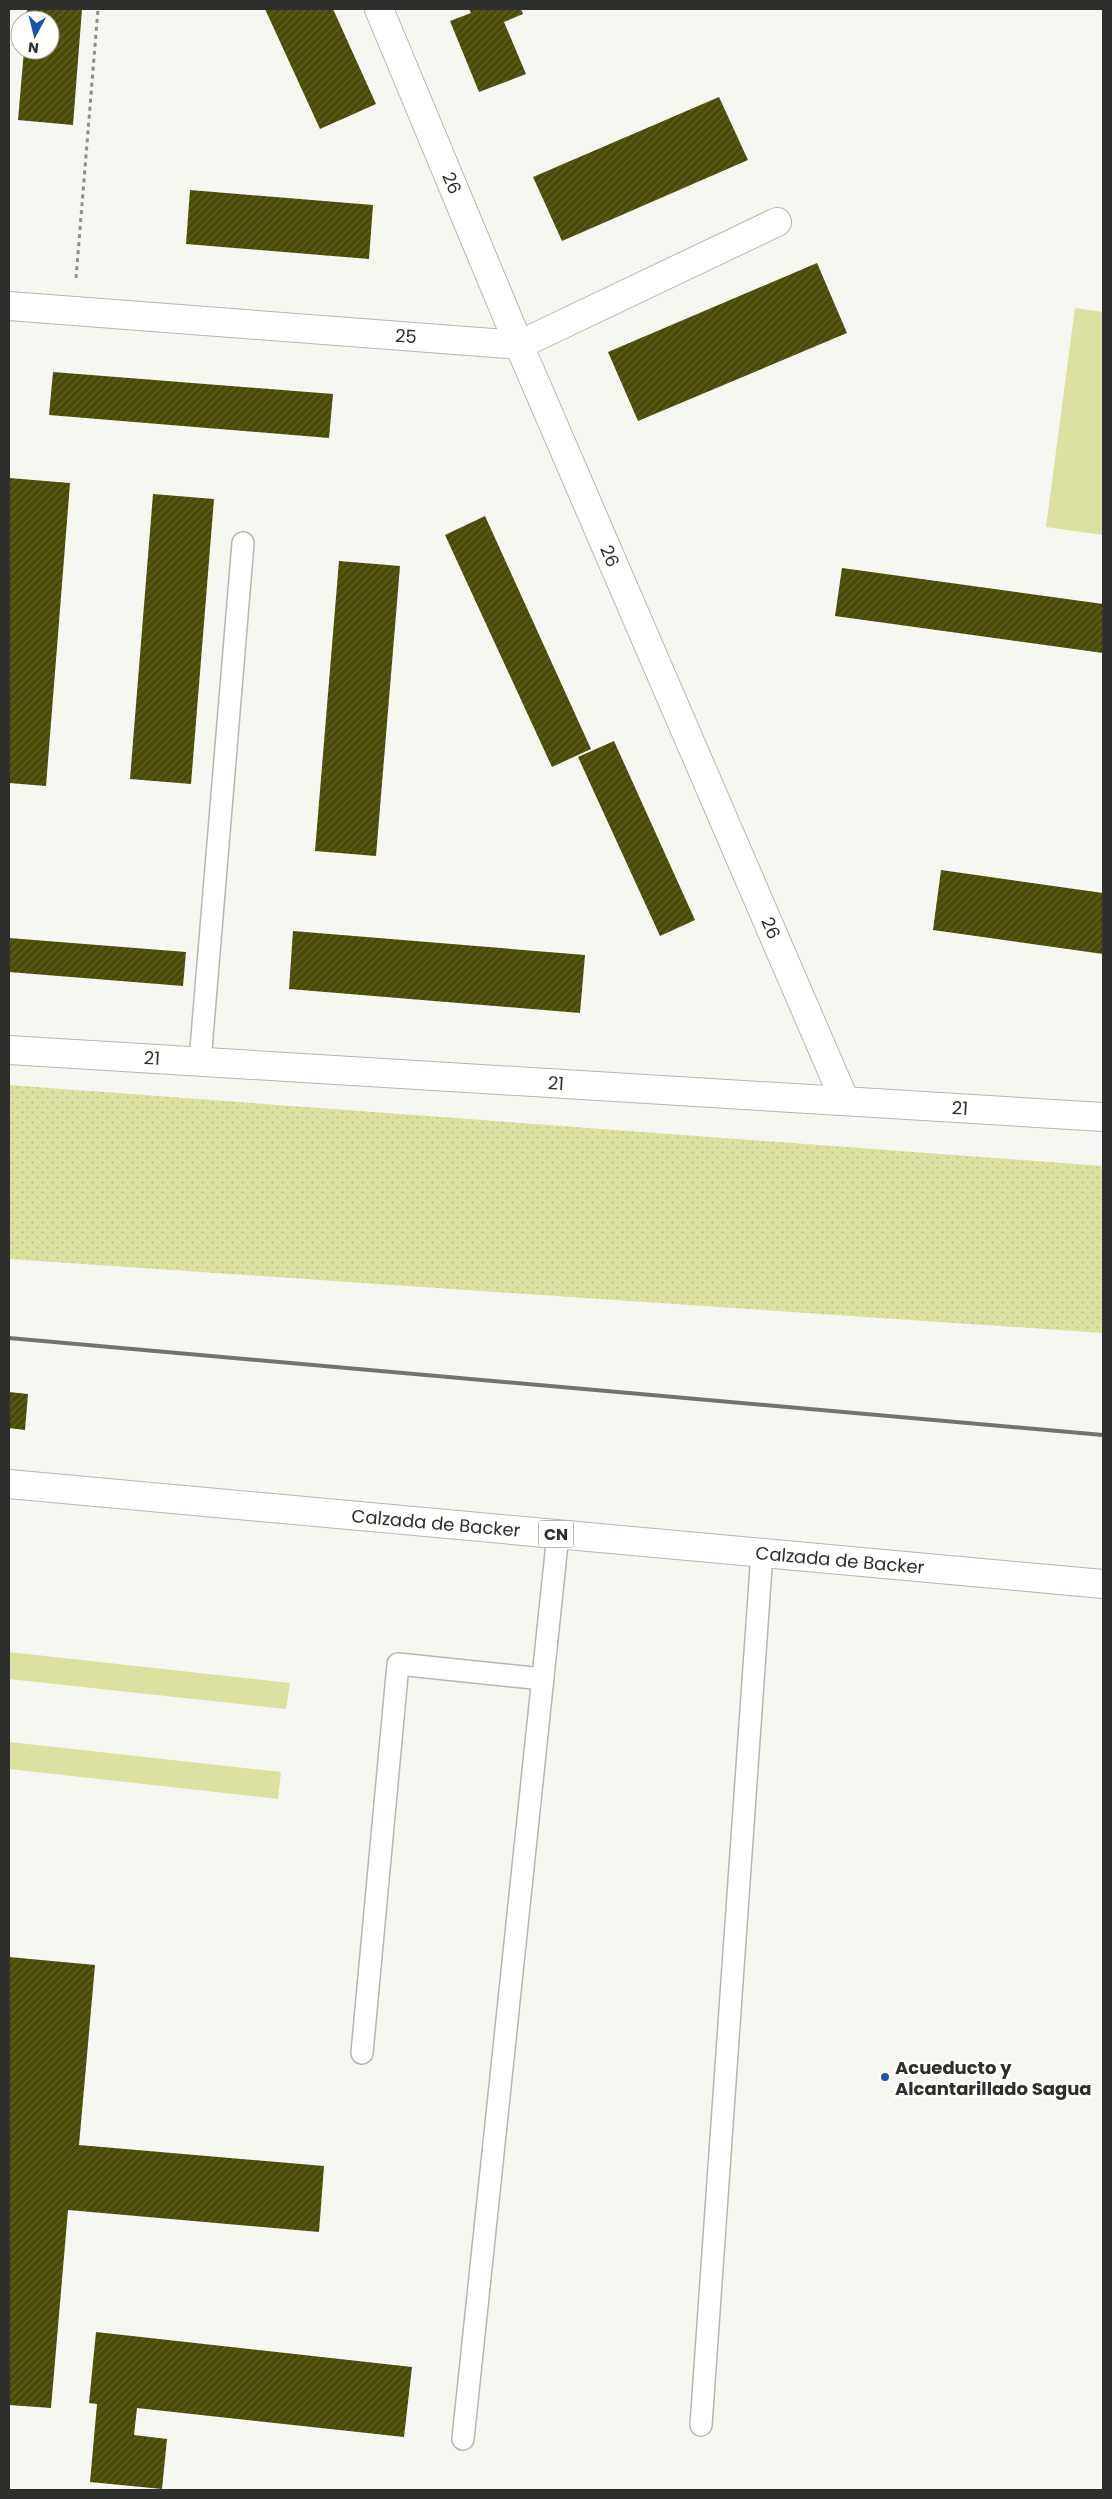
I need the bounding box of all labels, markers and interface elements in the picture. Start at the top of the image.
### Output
north arrow [10,10,60,60]
text: N [27,37,40,58]
street label: 26 [436,168,468,198]
street label: 25 [394,323,418,349]
street label: 26 [594,541,626,571]
street label: 26 [755,913,787,943]
street label: 21 [143,1045,161,1071]
street label: 21 [547,1070,565,1096]
street label: 21 [951,1095,969,1121]
street label: Calzada de Backer [351,1503,522,1543]
road number: CN [538,1520,574,1548]
street label: Calzada de Backer [755,1540,926,1580]
place label: Acueducto y Alcantarillado Sagua [895,2055,1092,2101]
marker: Acueducto y Alcantarillado Sagua [879,2071,891,2083]

